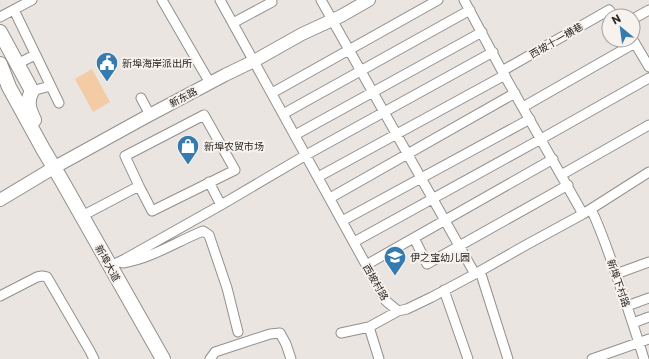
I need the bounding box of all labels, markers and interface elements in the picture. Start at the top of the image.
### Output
north arrow [601,8,641,48]
text: N [609,11,623,27]
street label: 西坡十一横巷 [527,20,585,60]
public building icon: 新埠海岸派出所 [94,50,120,83]
place label: 新埠海岸派出所 [122,57,192,69]
street label: 新东路 [167,85,199,109]
shop icon: 新埠农贸市场 [175,133,201,166]
place label: 新埠农贸市场 [204,140,264,152]
street label: 新埠大道 [93,243,123,283]
school or university icon: 伊之宝幼儿园 [382,244,408,277]
place label: 伊之宝幼儿园 [410,251,470,263]
street label: 新埠下村路 [605,257,633,309]
street label: 西坡村路 [361,262,391,302]

